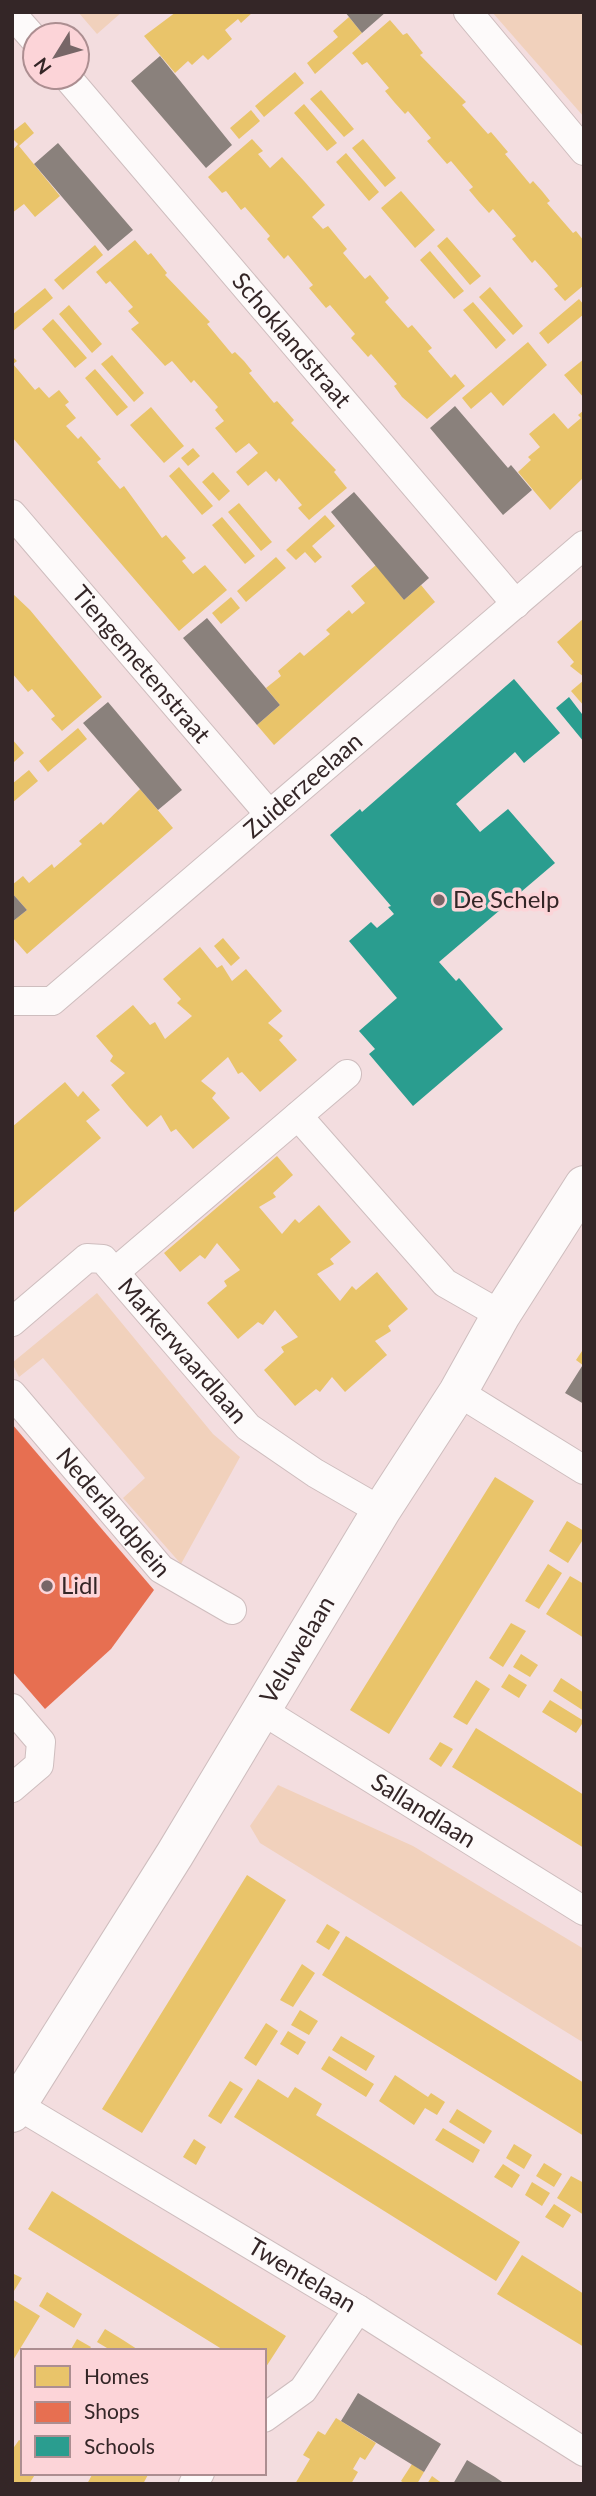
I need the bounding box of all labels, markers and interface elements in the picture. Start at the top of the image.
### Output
north arrow [21,21,91,91]
text: N [28,54,56,79]
street label: Schoklandstraat [227,266,358,413]
street label: Tiengemetenstraat [67,579,218,748]
street label: Zuiderzeelaan [237,726,368,843]
place label: De Schelp [453,884,560,913]
marker: De Schelp [431,892,447,908]
street label: Markerwaardlaan [113,1271,254,1429]
street label: Nederlandplein [51,1441,177,1582]
place label: Lidl [61,1570,98,1599]
marker: Lidl [39,1578,55,1594]
street label: Veluwelaan [253,1590,340,1708]
street label: Sallandlaan [367,1766,482,1853]
street label: Twentelaan [244,2231,362,2318]
legend [21,2349,266,2475]
text: Homes [84,2363,149,2388]
text: Shops [84,2398,140,2423]
text: Schools [84,2433,155,2458]

